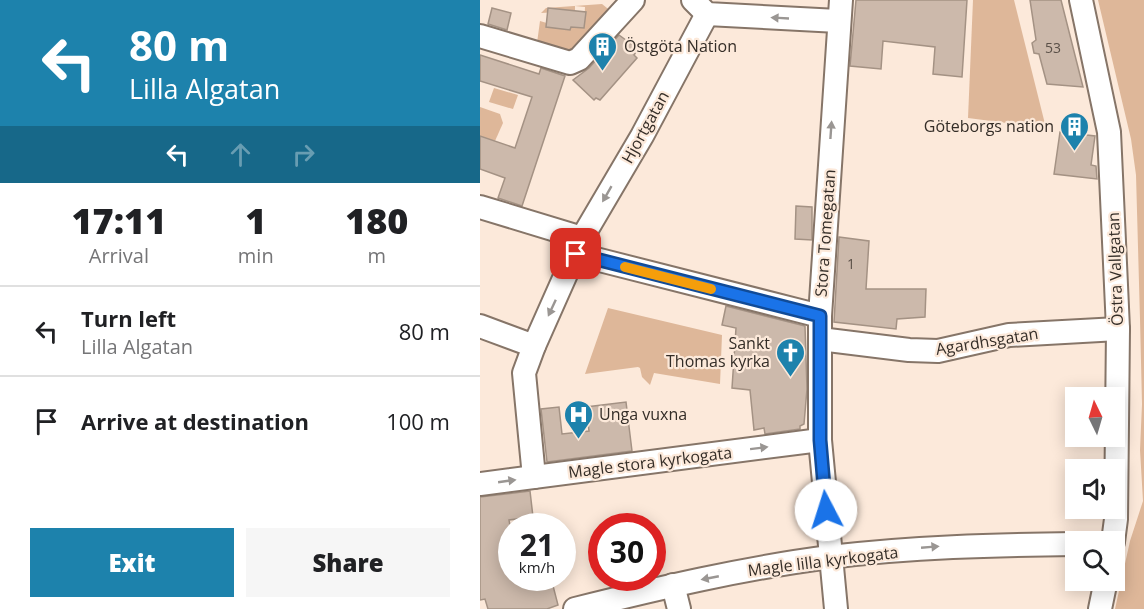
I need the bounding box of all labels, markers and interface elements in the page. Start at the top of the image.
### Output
one-way arrow [770,13,789,22]
text: 80 m [129,16,229,73]
icon: left [30,24,108,102]
building icon: Östgöta Nation [587,30,619,72]
place label: Östgöta Nation [624,35,737,57]
house number: 53 [1045,38,1061,57]
text: Lilla Algatan [129,70,280,107]
street label: Hjortgatan [616,87,674,167]
building icon: Göteborgs nation [1059,110,1091,152]
place label: Göteborgs nation [924,115,1054,137]
one-way arrow [827,120,836,139]
icon: left [161,138,194,171]
icon: ahead [224,138,257,171]
icon: right [287,138,320,171]
street label: Stora Tomegatan [810,168,840,298]
one-way arrow [602,185,612,202]
text: 17:11 [72,196,166,245]
text: 1 [245,196,266,245]
text: 180 [345,196,408,245]
street label: Östra Vallgatan [1102,212,1128,326]
pin [550,228,601,279]
icon: arrive [559,237,592,270]
text: Arrival [89,242,149,269]
text: min [238,242,274,269]
text: m [368,242,386,269]
house number: 1 [847,254,855,273]
one-way arrow [547,299,556,316]
text: Turn left [81,303,176,333]
icon: left [30,315,63,348]
text: 80 m [399,316,450,346]
street label: Agardhsgatan [934,322,1040,360]
place label: Sankt Thomas kyrka [666,332,770,372]
text: Lilla Algatan [81,333,193,360]
church icon: Sankt Thomas kyrka [775,336,807,378]
north arrow [1065,387,1125,447]
map controls [1065,387,1125,591]
hospital icon: Unga vuxna [562,398,594,440]
place label: Unga vuxna [599,403,687,425]
icon: arrive [30,405,63,438]
text: Arrive at destination [81,406,309,436]
text: 100 m [386,406,450,436]
street label: Magle stora kyrkogata [567,441,733,483]
one-way arrow [749,443,768,452]
button: sound [1065,459,1125,519]
one-way arrow [498,476,517,485]
position arrow [794,478,858,542]
speed limit sign: 30 [588,513,666,591]
text: 21 [520,524,554,565]
button: Exit [30,528,234,597]
button: Share [246,528,450,597]
button: search [1065,531,1125,591]
street label: Magle lilla kyrkogata [746,541,900,581]
one-way arrow [920,542,939,552]
text: km/h [519,557,555,577]
one-way arrow [700,574,719,583]

